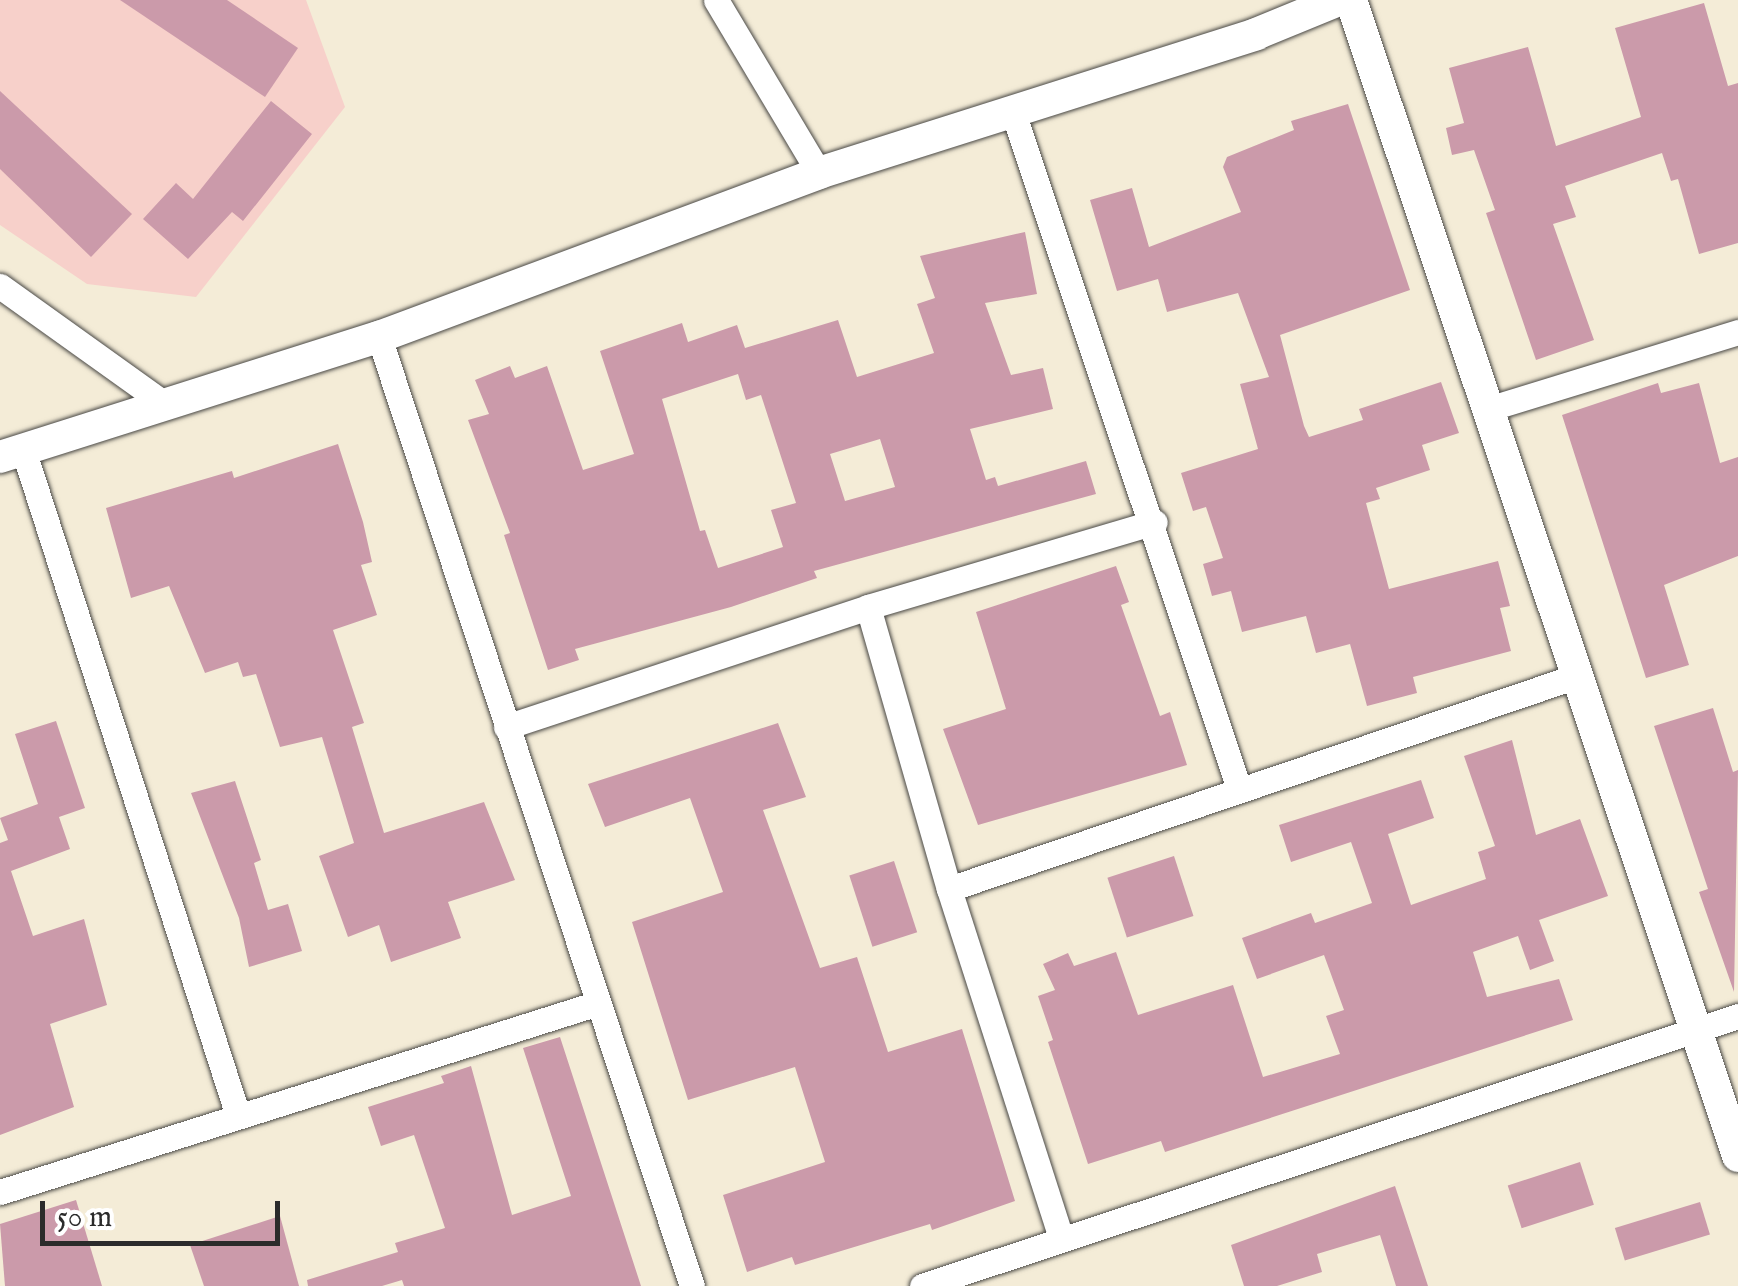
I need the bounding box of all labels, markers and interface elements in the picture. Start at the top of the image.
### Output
scale bar [45,1181,285,1243]
text: 50 m [57,1199,112,1237]

